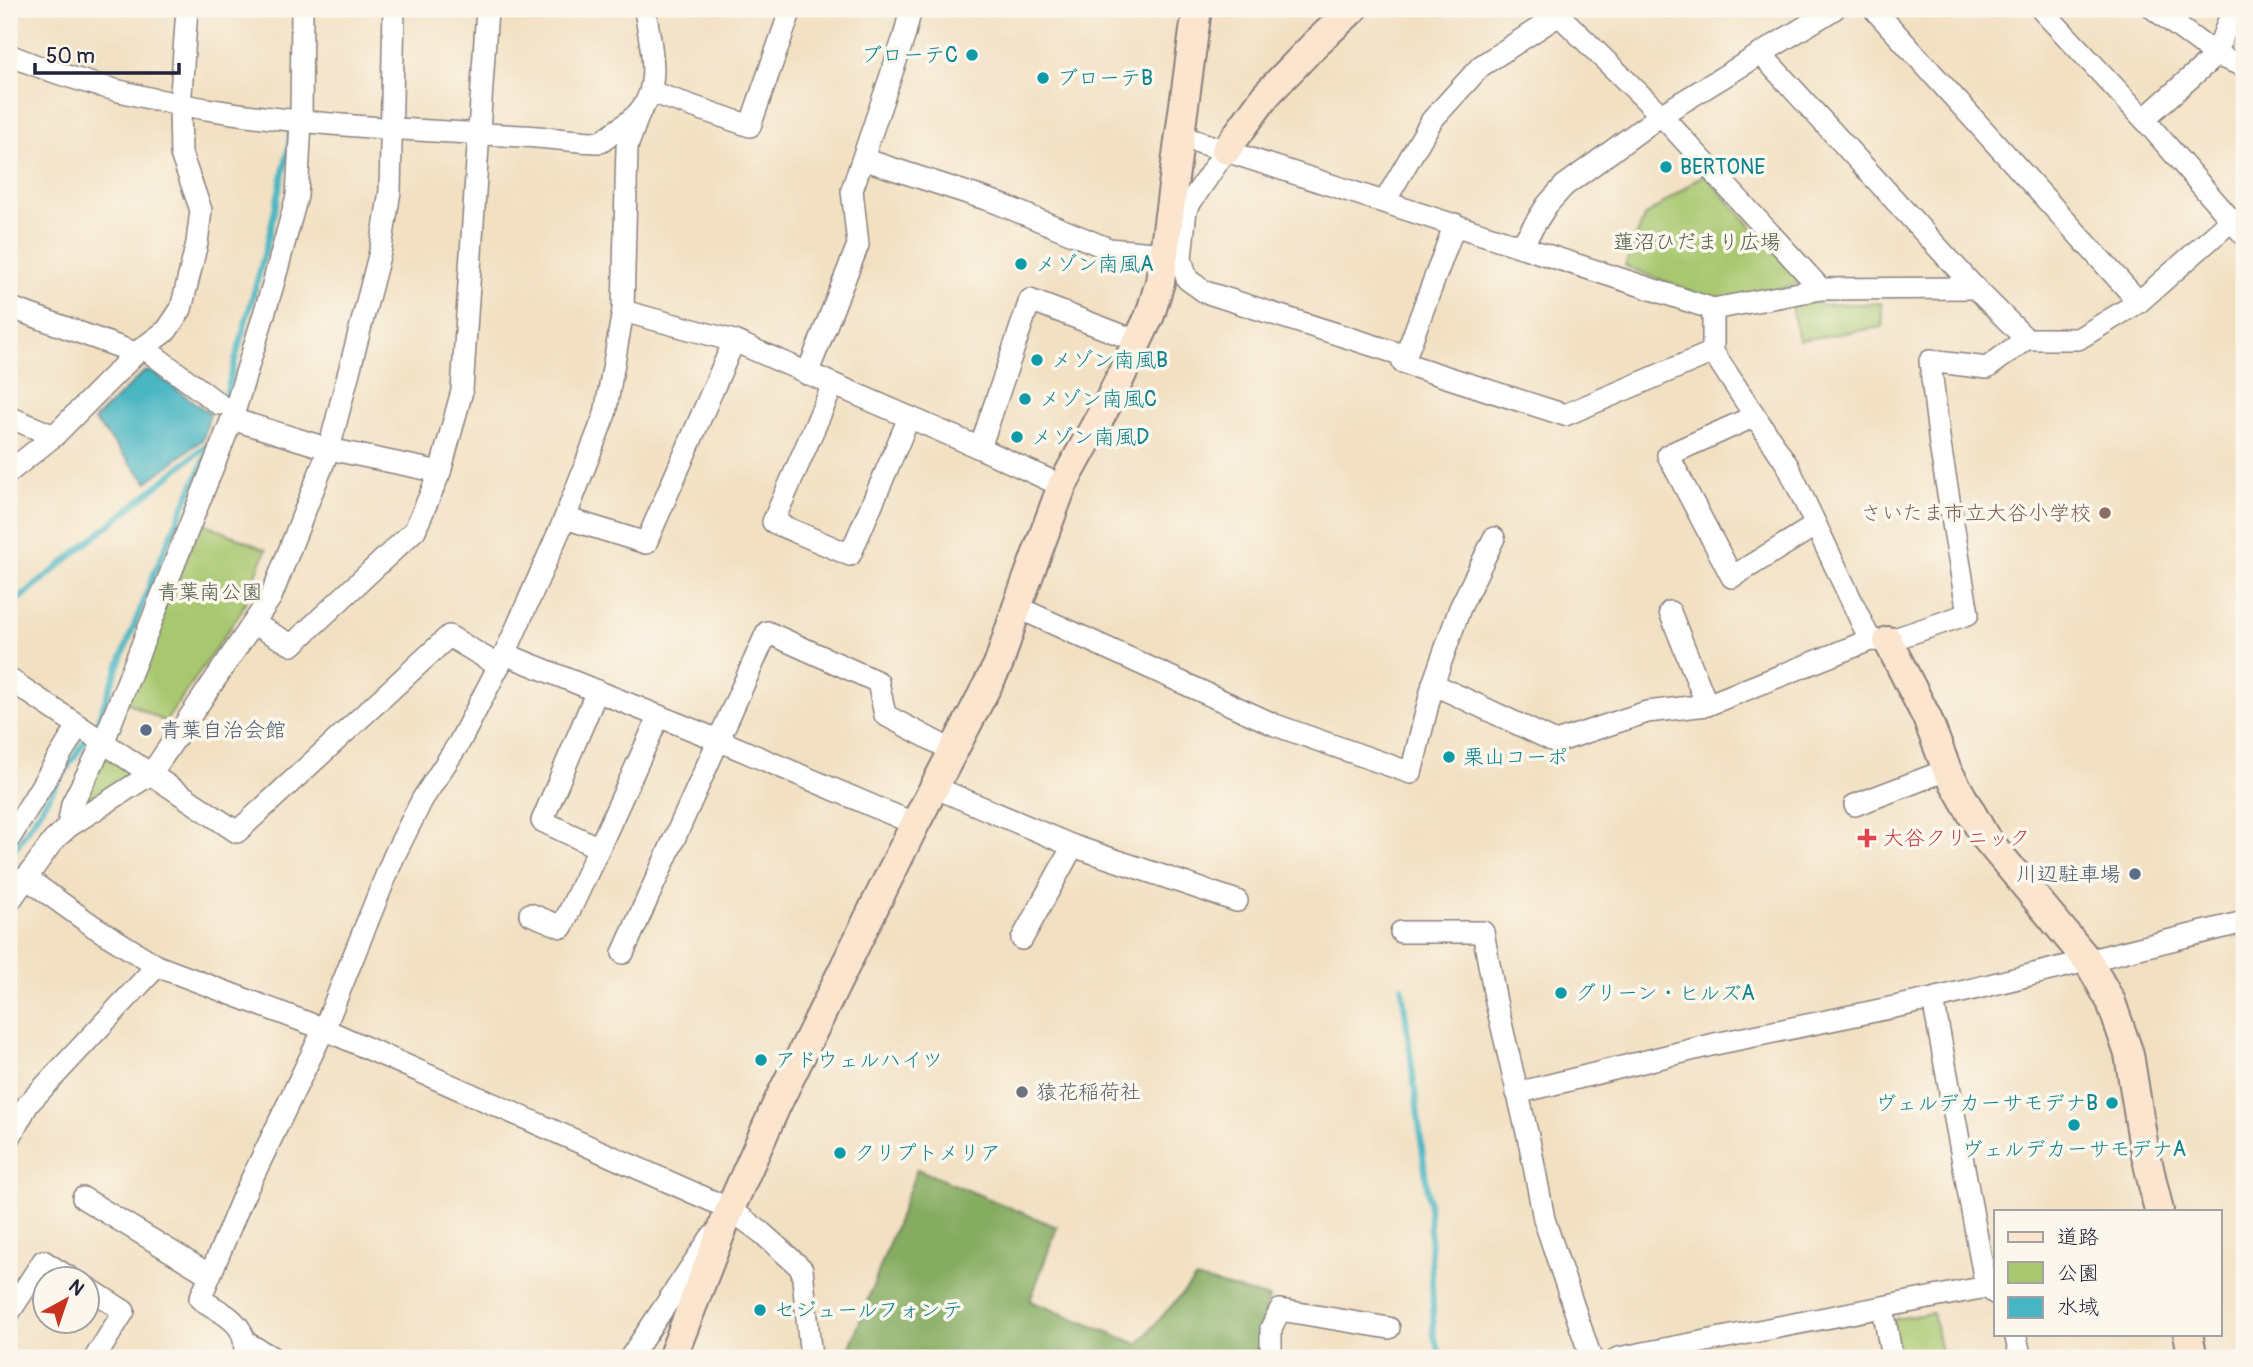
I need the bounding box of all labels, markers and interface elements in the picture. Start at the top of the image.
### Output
scale bar [35,32,178,76]
place label: ブローテC [861,42,958,69]
text: 50 m [46,43,95,70]
marker: ブローテC [964,47,980,63]
place label: ブローテB [1057,65,1153,92]
marker: ブローテB [1035,70,1051,86]
place label: BERTONE [1680,154,1765,181]
marker: BERTONE [1658,159,1674,175]
park label: 蓮沼ひだまり広場 [1613,229,1781,256]
place label: メゾン南風A [1035,251,1154,278]
marker: メゾン南風A [1013,256,1029,272]
place label: メゾン南風B [1051,347,1168,374]
marker: メゾン南風B [1029,352,1045,368]
place label: メゾン南風C [1039,386,1157,413]
marker: メゾン南風C [1017,391,1033,407]
place label: メゾン南風D [1031,424,1149,451]
marker: メゾン南風D [1009,429,1025,445]
place label: さいたま市立大谷小学校 [1861,500,2091,527]
marker: さいたま市立大谷小学校 [2097,505,2113,521]
park label: 青葉南公園 [158,579,263,606]
place label: 青葉自治会館 [160,717,286,744]
marker: 青葉自治会館 [138,722,154,738]
place label: 栗山コーポ [1463,744,1568,771]
marker: 栗山コーポ [1441,749,1457,765]
place label: 大谷クリニック [1883,825,2030,852]
marker: 大谷クリニック [1857,828,1877,848]
place label: 川辺駐車場 [2016,861,2121,888]
marker: 川辺駐車場 [2127,866,2143,882]
place label: グリーン・ヒルズA [1575,980,1755,1007]
marker: グリーン・ヒルズA [1553,985,1569,1001]
place label: アドウェルハイツ [775,1047,943,1074]
marker: アドウェルハイツ [753,1052,769,1068]
place label: 猿花稲荷社 [1036,1079,1141,1106]
marker: 猿花稲荷社 [1014,1084,1030,1100]
place label: ヴェルデカーサモデナB [1875,1090,2098,1117]
marker: ヴェルデカーサモデナB [2104,1095,2120,1111]
marker: ヴェルデカーサモデナA [2066,1117,2082,1133]
place label: ヴェルデカーサモデナA [1962,1136,2186,1163]
place label: クリプトメリア [854,1140,1001,1167]
marker: クリプトメリア [832,1145,848,1161]
legend [1994,1210,2222,1336]
text: 道路 [2057,1224,2099,1251]
text: 公園 [2057,1260,2099,1287]
north arrow [32,1266,102,1336]
text: N [64,1274,89,1301]
text: 水域 [2057,1294,2099,1321]
place label: セジュールフォンテ [774,1297,963,1324]
marker: セジュールフォンテ [752,1302,768,1318]

